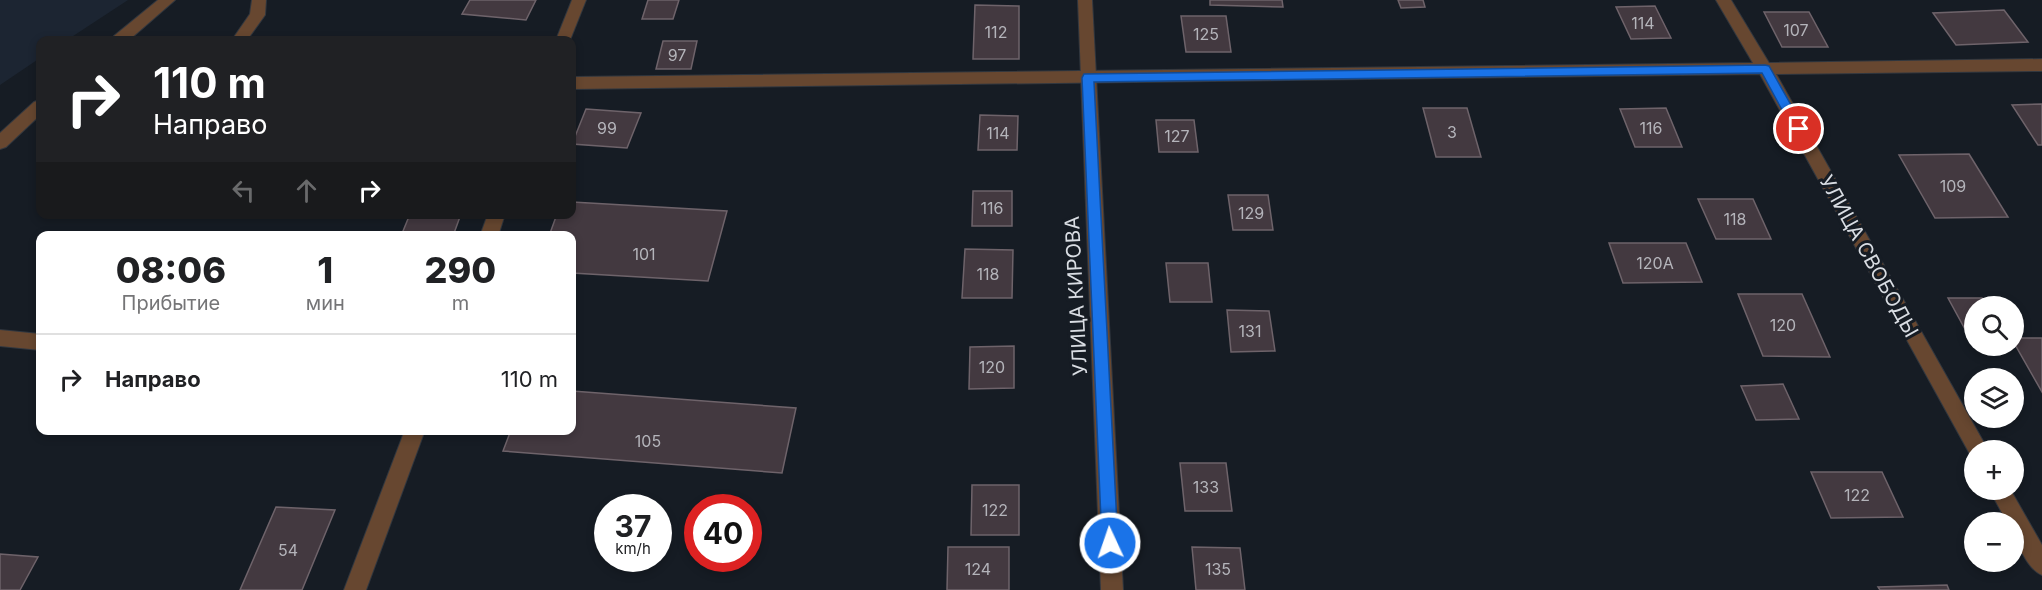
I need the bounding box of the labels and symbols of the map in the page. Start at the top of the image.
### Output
house number: 114 [1631,13,1655,33]
house number: 107 [1783,20,1809,40]
house number: 112 [985,22,1007,42]
house number: 125 [1193,24,1219,44]
house number: 97 [668,45,686,65]
pin [1773,103,1824,154]
house number: 99 [597,118,617,138]
house number: 116 [1640,118,1662,138]
house number: 3 [1447,122,1457,142]
house number: 114 [986,123,1010,143]
house number: 127 [1164,126,1190,146]
street label: УЛИЦА СВОБОДЫ [1814,171,1924,341]
house number: 109 [1940,176,1966,196]
house number: 116 [981,198,1003,218]
house number: 129 [1238,203,1264,223]
house number: 118 [1724,209,1746,229]
street label: УЛИЦА КИРОВА [1060,215,1092,376]
house number: 101 [632,244,656,264]
house number: 120А [1636,253,1674,273]
house number: 118 [977,264,999,284]
house number: 120 [1770,315,1796,335]
house number: 131 [1239,321,1261,341]
house number: 120 [979,357,1005,377]
house number: 105 [635,431,661,451]
house number: 133 [1193,477,1219,497]
house number: 122 [1844,485,1870,505]
speed limit sign: 40 [684,494,762,572]
house number: 122 [982,500,1008,520]
position arrow [1078,511,1142,575]
house number: 54 [278,540,298,560]
house number: 124 [965,559,991,579]
house number: 135 [1205,559,1231,579]

